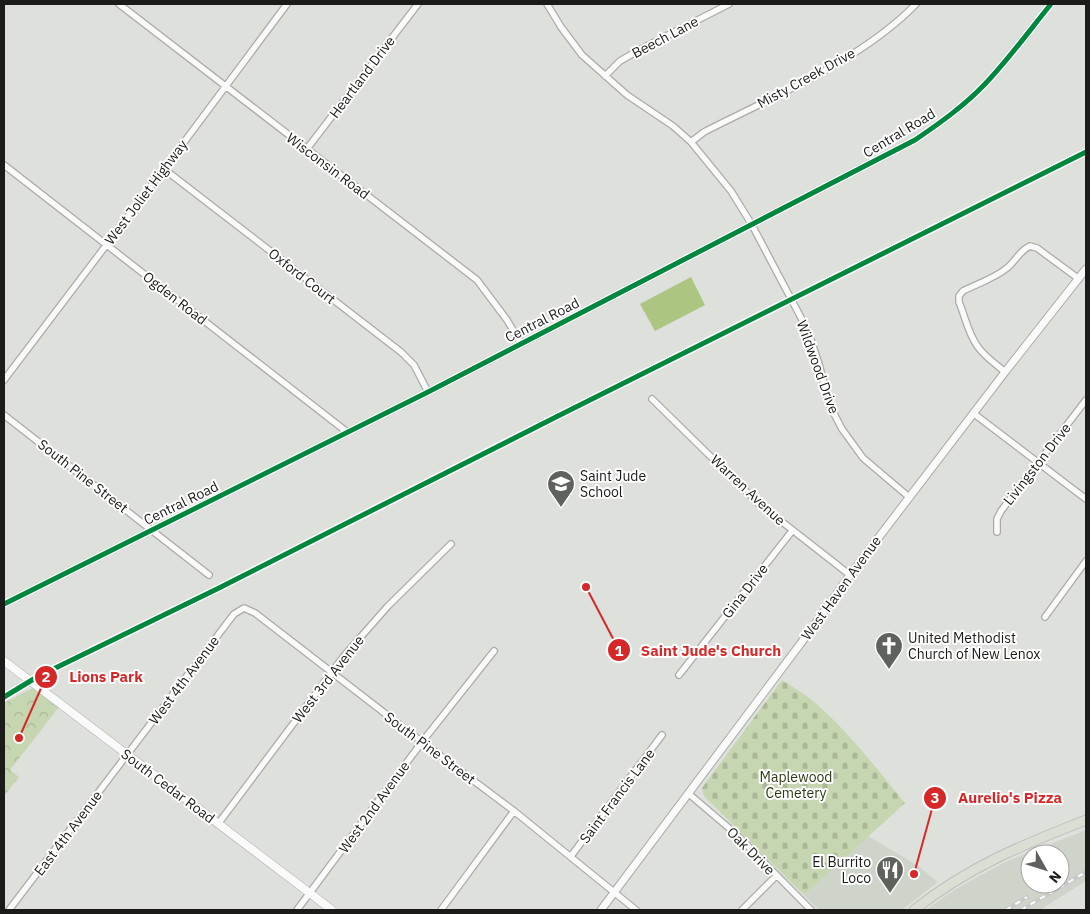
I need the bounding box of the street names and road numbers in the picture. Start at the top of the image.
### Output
street label: Beech Lane [629,12,702,62]
street label: Heartland Drive [325,32,399,122]
street label: Misty Creek Drive [754,44,858,112]
street label: Central Road [860,104,938,162]
street label: Wisconsin Road [283,129,373,203]
street label: West Joliet Highway [101,136,191,248]
street label: Oxford Court [265,244,339,308]
street label: Ogden Road [139,267,211,329]
street label: Central Road [502,294,582,346]
street label: Wildwood Drive [793,318,843,417]
street label: Livingston Drive [999,419,1075,509]
street label: South Pine Street [34,435,132,517]
street label: Warren Avenue [707,451,789,529]
street label: Central Road [141,477,221,529]
street label: West Haven Avenue [797,532,885,644]
street label: Gina Drive [718,560,772,622]
street label: West 3rd Avenue [288,631,368,727]
street label: West 4th Avenue [145,632,223,728]
street label: South Pine Street [381,708,479,788]
street label: South Cedar Road [118,745,218,827]
street label: Saint Francis Lane [575,745,659,847]
street label: West 2nd Avenue [335,757,414,857]
street label: East 4th Avenue [30,787,106,879]
street label: Oak Drive [723,823,779,879]

